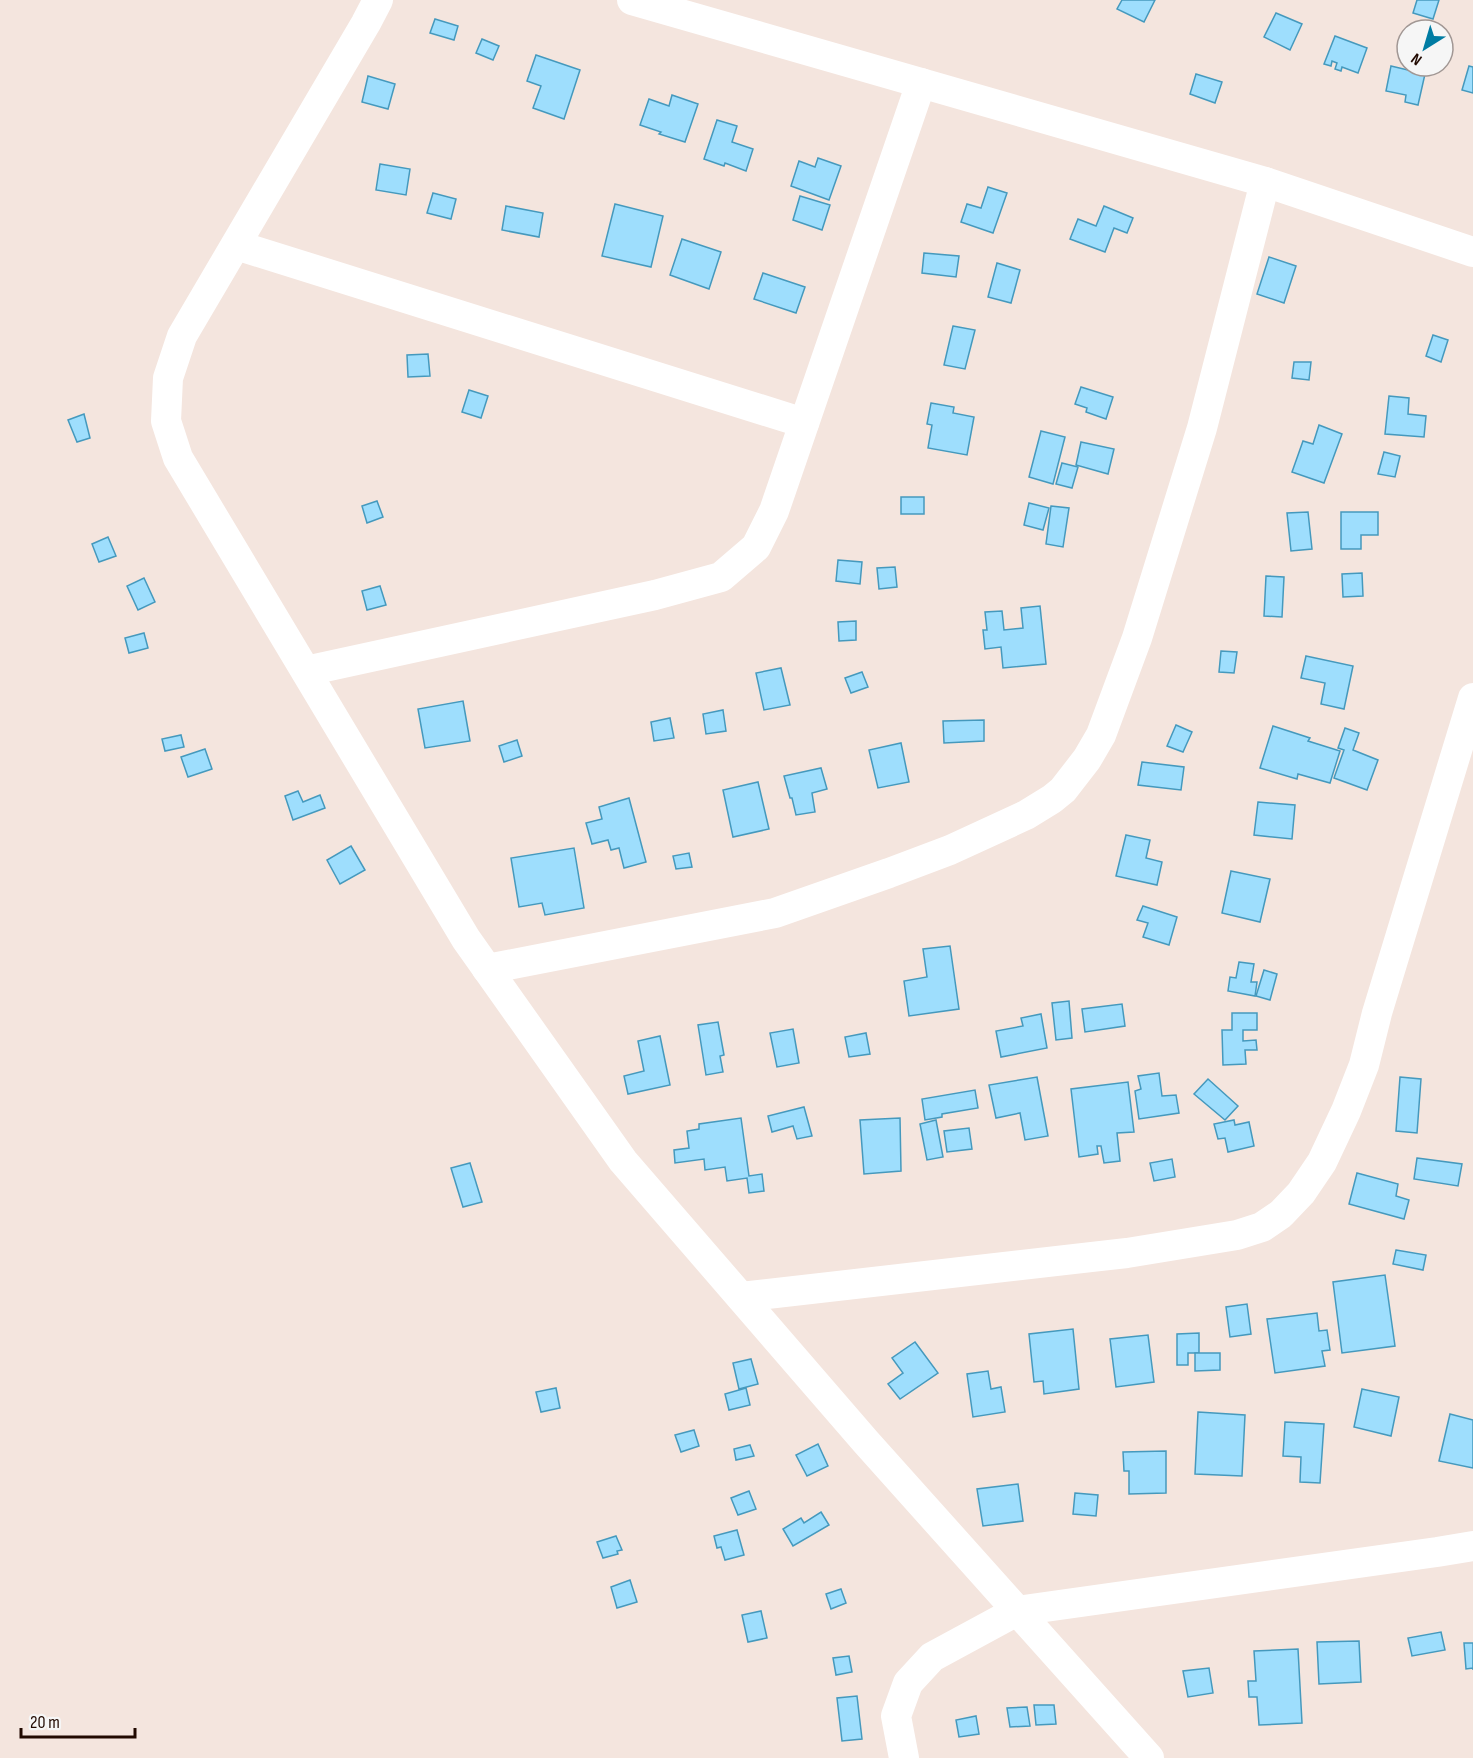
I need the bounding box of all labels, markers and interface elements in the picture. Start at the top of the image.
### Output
north arrow [1395,18,1455,78]
text: N [1408,49,1426,69]
scale bar [21,1701,135,1739]
text: 20 m [30,1712,60,1733]

